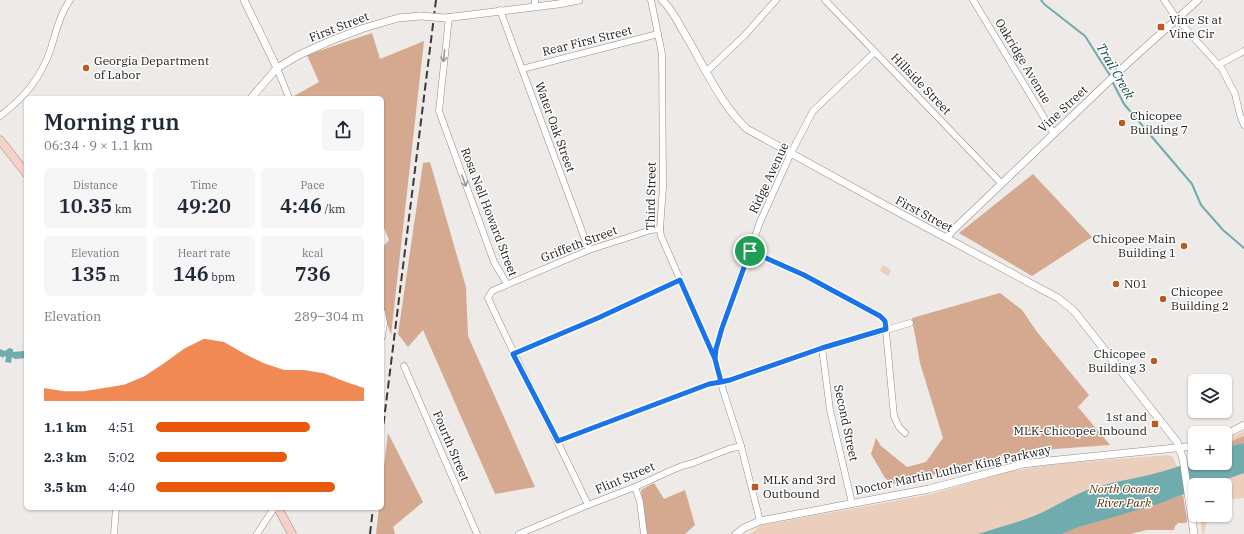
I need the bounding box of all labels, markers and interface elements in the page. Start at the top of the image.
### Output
street label: First Street [307,8,371,45]
place label: Vine St at Vine Cir [1169,12,1222,41]
street label: Oakridge Avenue [992,16,1055,106]
street label: Rear First Street [540,22,633,59]
marker: Vine St at Vine Cir [1156,22,1166,32]
water label: Trail Creek [1093,40,1139,103]
one-way arrow [440,49,448,62]
street label: Hillside Street [888,50,955,118]
place label: Georgia Department of Labor [94,53,209,82]
marker: Georgia Department of Labor [81,63,91,73]
street label: Water Oak Street [532,80,579,174]
street label: Vine Street [1035,82,1090,135]
text: Morning run [44,107,180,136]
place label: Chicopee Building 7 [1130,108,1188,137]
button: share [322,109,364,151]
marker: Chicopee Building 7 [1117,118,1127,128]
text: 06:34 · 9 × 1.1 km [44,137,153,154]
street label: Ridge Avenue [745,140,792,216]
street label: Rosa Nell Howard Street [458,145,521,278]
street label: Third Street [642,162,659,230]
one-way arrow [461,175,469,187]
text: Distance [73,178,118,192]
text: Time [190,178,218,192]
text: Pace [301,178,325,192]
text: 10.35 [59,192,112,219]
text: 49:20 [177,192,231,219]
text: 4:46 [280,192,322,219]
street label: First Street [893,192,955,235]
text: km [112,202,132,216]
text: /km [322,202,345,216]
street label: Griffeth Street [539,222,619,265]
place label: Chicopee Main Building 1 [1093,231,1176,260]
pin [733,234,767,268]
icon: arrive [739,240,761,262]
marker: Chicopee Main Building 1 [1179,241,1189,251]
text: Elevation [71,246,120,260]
text: Heart rate [178,246,230,260]
text: kcal [302,246,323,260]
text: 135 [71,260,107,287]
text: 146 [173,260,209,287]
text: 736 [295,260,331,287]
text: m [107,270,120,284]
text: bpm [209,270,235,284]
place label: N01 [1124,276,1148,291]
marker: N01 [1111,279,1121,289]
place label: Chicopee Building 2 [1171,284,1229,313]
marker: Chicopee Building 2 [1158,294,1168,304]
text: Elevation [44,308,101,325]
text: 289–304 m [294,308,364,325]
place label: Chicopee Building 3 [1088,346,1146,375]
marker: Chicopee Building 3 [1149,356,1159,366]
map controls [1188,374,1232,522]
button: layers [1188,374,1232,418]
street label: Second Street [831,383,862,463]
street label: Fourth Street [430,408,473,483]
place label: 1st and MLK-Chicopee Inbound [1013,409,1147,438]
text: 1.1 km [44,419,87,436]
text: 4:51 [108,419,135,436]
marker: 1st and MLK-Chicopee Inbound [1150,419,1160,429]
button: + [1188,426,1232,470]
street label: Doctor Martin Luther King Parkway [854,441,1053,498]
text: 2.3 km [44,449,87,466]
text: 5:02 [108,449,135,466]
street label: Flint Street [593,458,657,497]
place label: MLK and 3rd Outbound [763,472,836,501]
button: − [1188,478,1232,522]
text: 3.5 km [44,479,87,496]
text: 4:40 [108,479,135,496]
park label: North Oconee River Park [1088,481,1159,510]
marker: MLK and 3rd Outbound [750,482,760,492]

